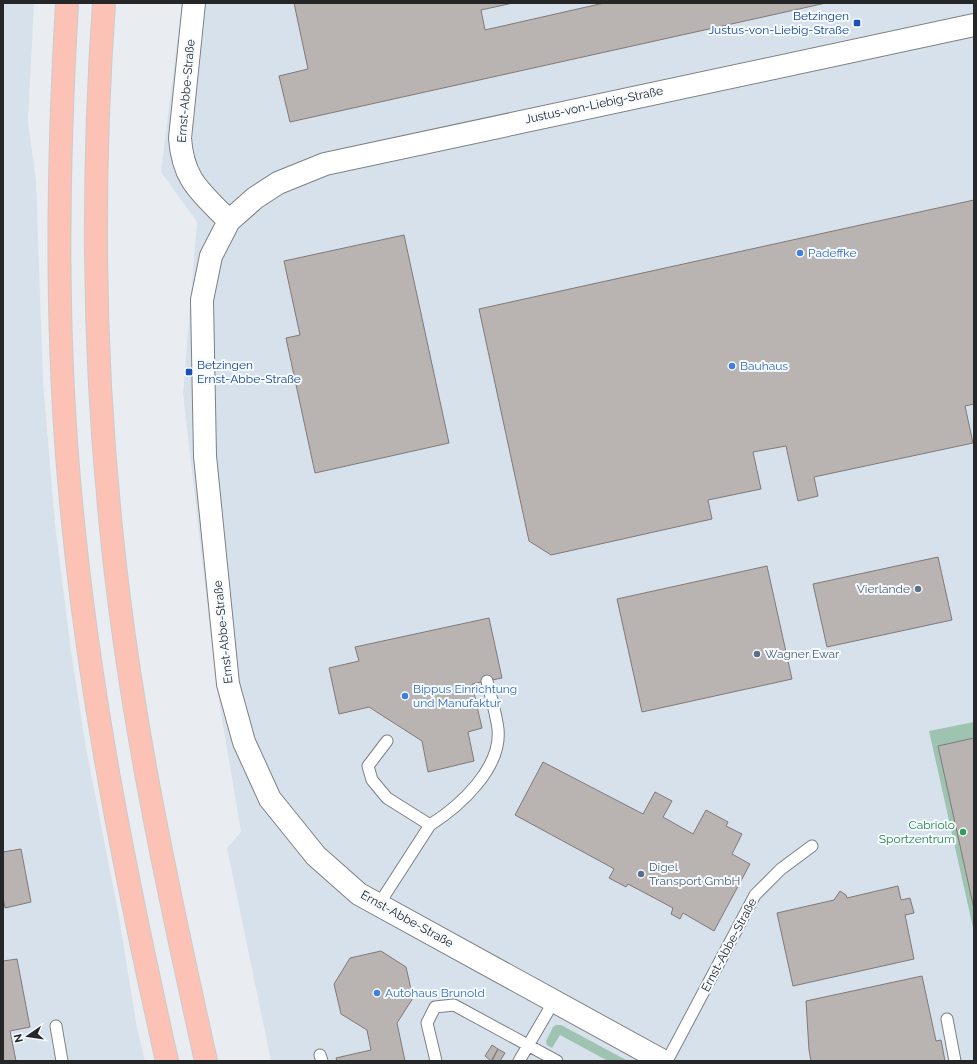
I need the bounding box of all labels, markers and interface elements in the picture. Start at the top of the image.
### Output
place label: Betzingen Justus-von-Liebig-Straße [708,9,849,37]
marker: Betzingen Justus-von-Liebig-Straße [852,18,862,28]
street label: Ernst-Abbe-Straße [175,39,197,143]
street label: Justus-von-Liebig-Straße [524,84,664,126]
place label: Padeffke [808,246,856,260]
marker: Padeffke [795,248,805,258]
place label: Betzingen Ernst-Abbe-Straße [197,358,301,386]
place label: Bauhaus [740,359,788,373]
marker: Bauhaus [727,361,737,371]
marker: Betzingen Ernst-Abbe-Straße [184,367,194,377]
street label: Ernst-Abbe-Straße [211,580,235,684]
place label: Vierlande [857,582,910,596]
marker: Vierlande [913,584,923,594]
place label: Wagner Ewar [765,647,840,661]
marker: Wagner Ewar [752,649,762,659]
place label: Bippus Einrichtung und Manufaktur [413,682,517,710]
marker: Bippus Einrichtung und Manufaktur [400,691,410,701]
place label: Cabriolo Sportzentrum [879,818,955,846]
marker: Cabriolo Sportzentrum [958,827,968,837]
place label: Digel Transport GmbH [649,860,740,888]
marker: Digel Transport GmbH [636,869,646,879]
street label: Ernst-Abbe-Straße [358,888,456,950]
street label: Ernst-Abbe-Straße [698,896,760,994]
place label: Autohaus Brunold [385,986,485,1000]
marker: Autohaus Brunold [372,988,382,998]
north arrow [8,1016,48,1056]
text: N [11,1033,26,1044]

